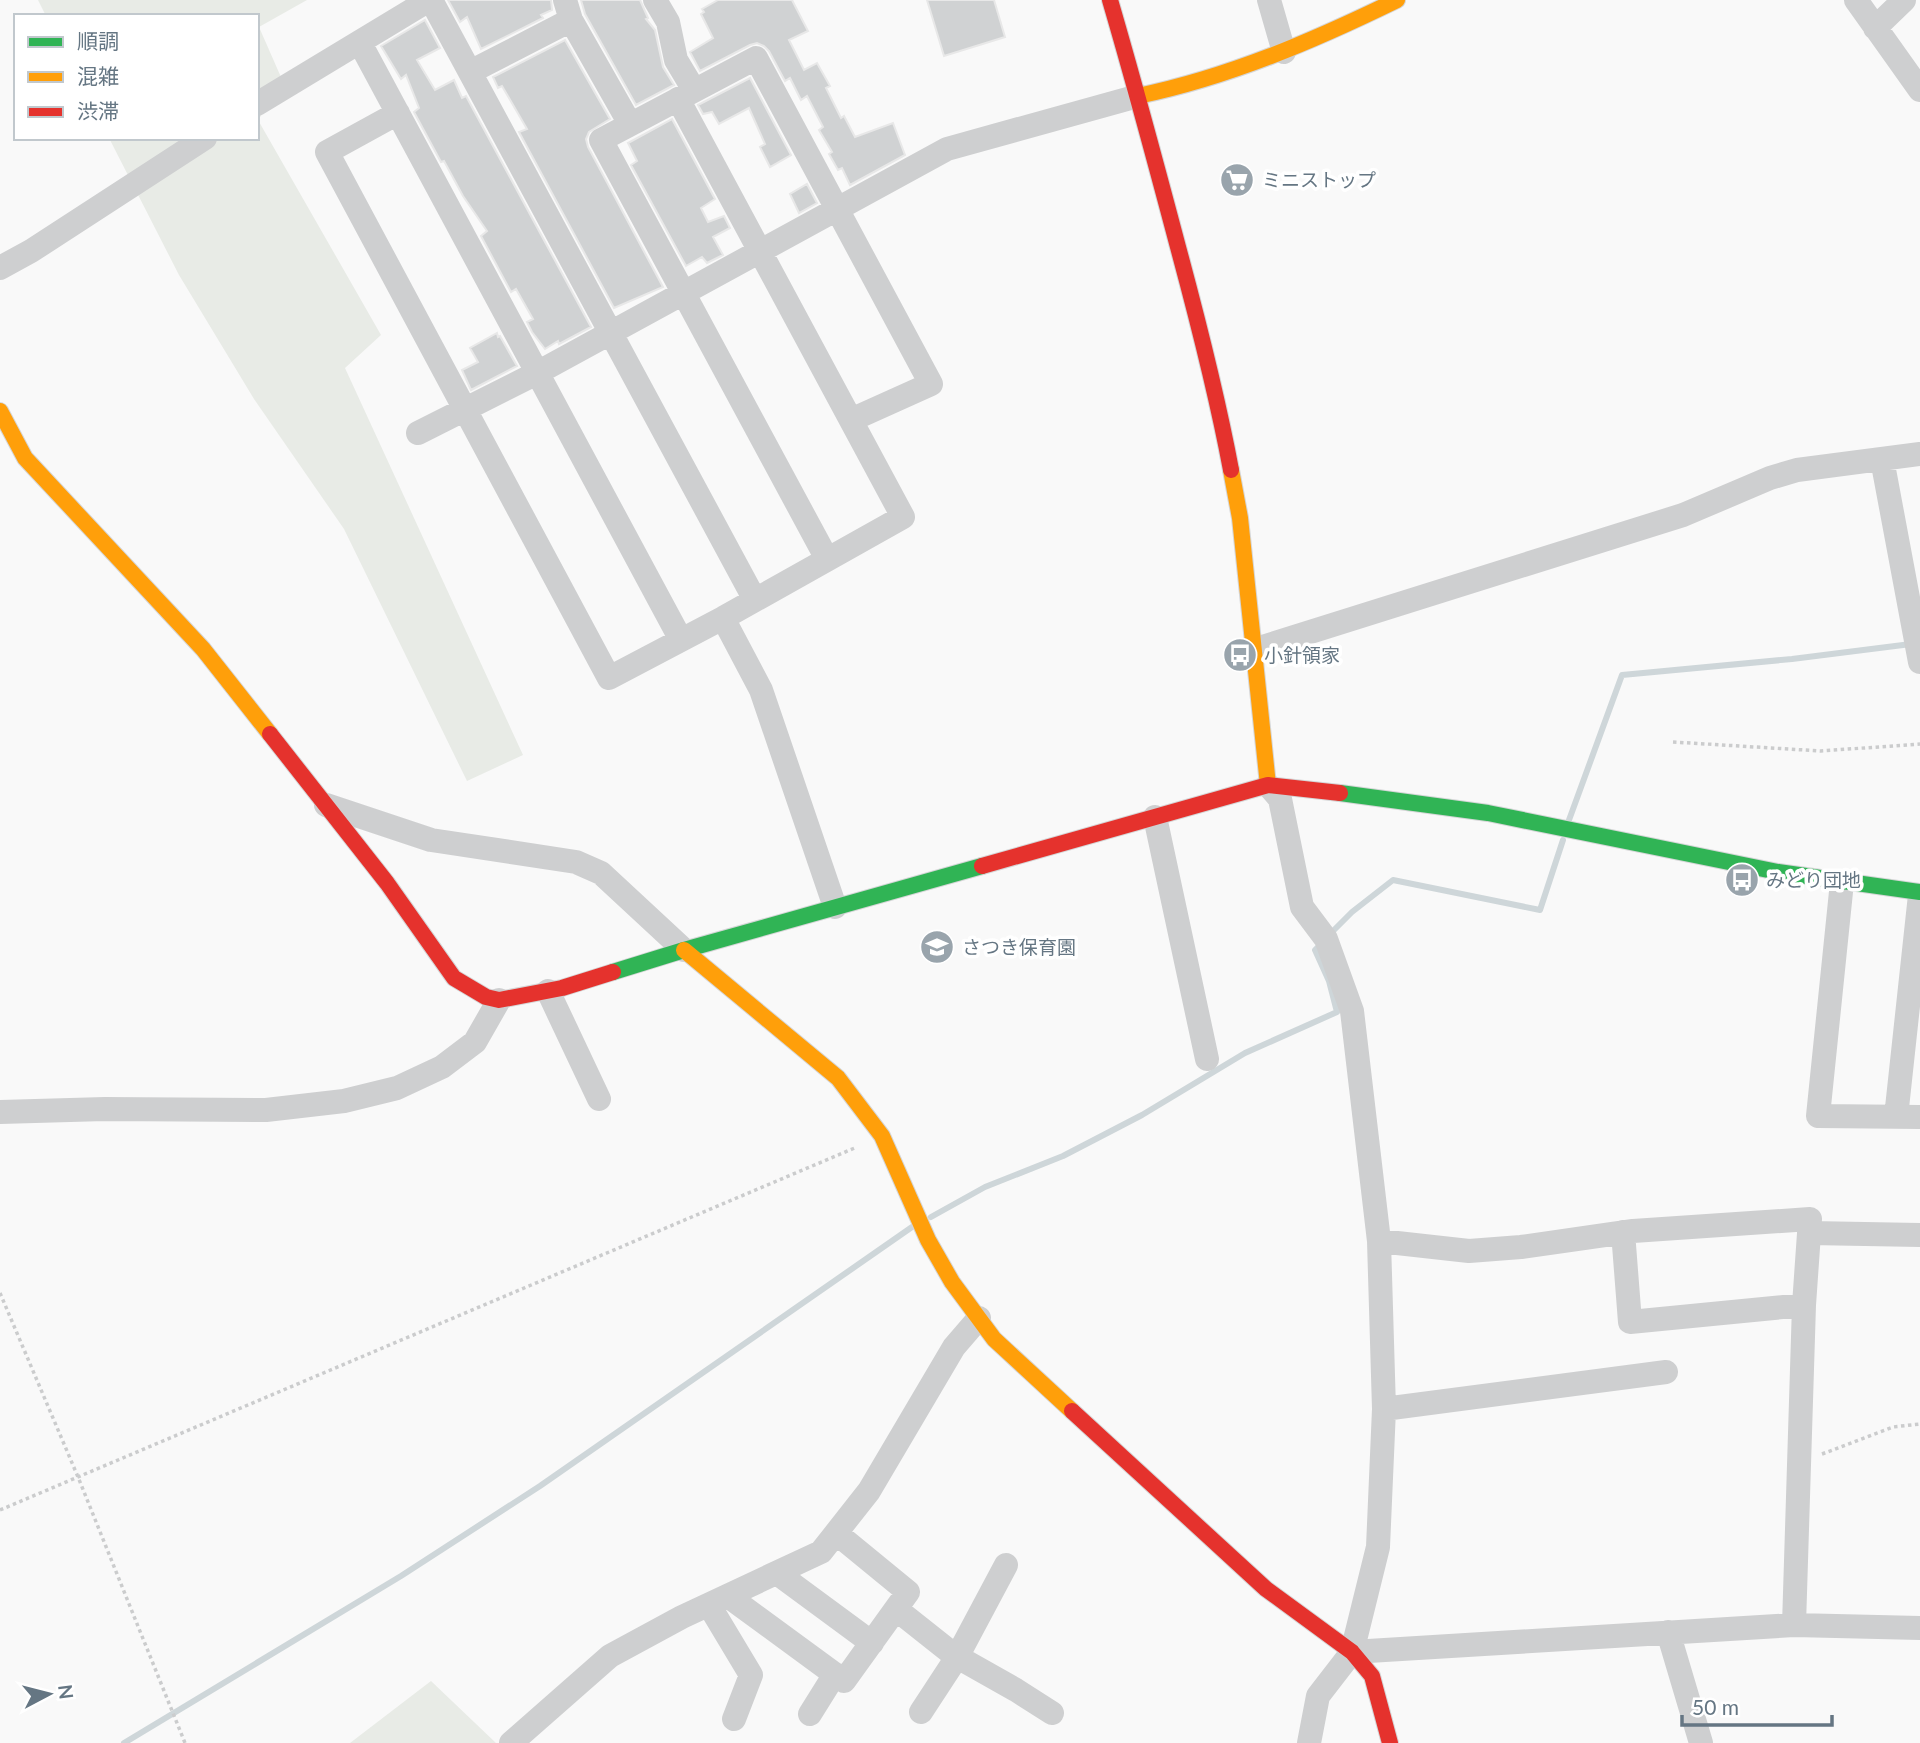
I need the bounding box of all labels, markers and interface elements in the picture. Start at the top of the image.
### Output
legend [14,14,259,140]
text: 順調 [77,28,119,53]
text: 混雑 [77,63,119,88]
text: 渋滞 [77,98,119,123]
supermarket icon: ミニストップ [1218,161,1256,199]
place label: ミニストップ [1262,168,1376,191]
bus stop icon: 小針領家 [1221,636,1259,674]
place label: 小針領家 [1264,643,1340,666]
bus stop icon: みどり団地 [1723,861,1761,899]
place label: みどり団地 [1766,868,1861,891]
school or university icon: さつき保育園 [918,928,956,966]
place label: さつき保育園 [962,935,1076,958]
north arrow [14,1659,84,1729]
text: N [54,1683,79,1701]
scale bar [1682,1684,1832,1728]
text: 50 m [1692,1694,1739,1719]

